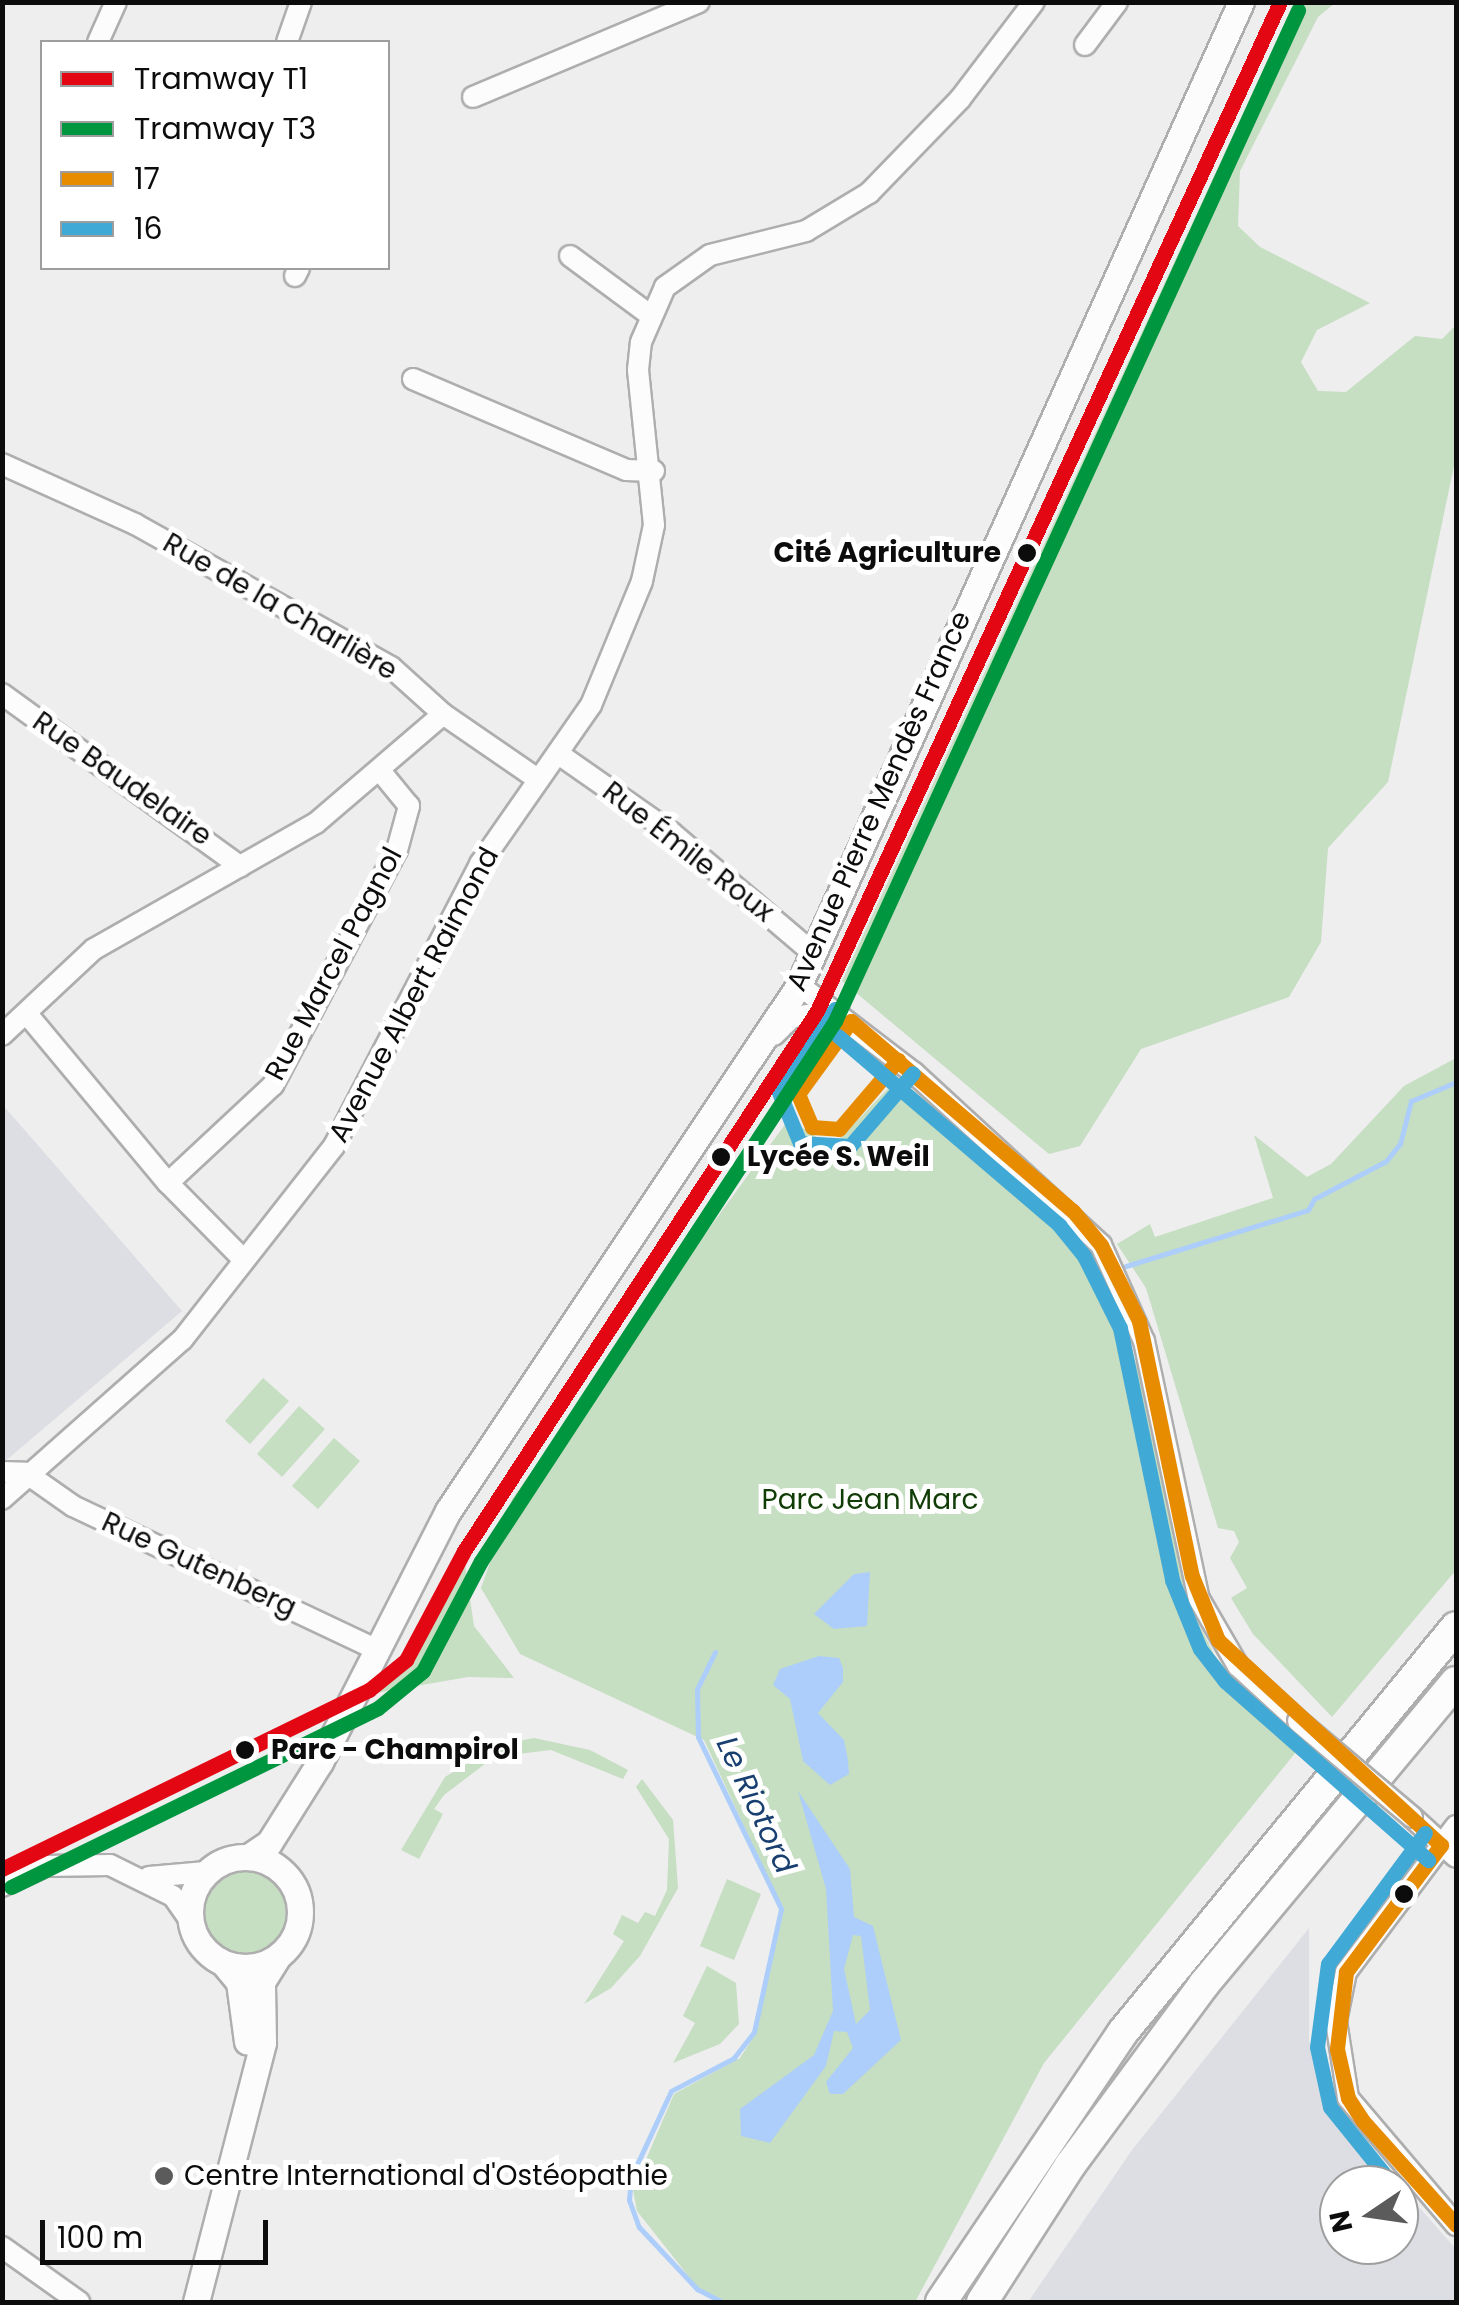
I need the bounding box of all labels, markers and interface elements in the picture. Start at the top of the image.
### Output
legend [40,40,390,270]
text: Tramway T1 [134,57,308,100]
text: Tramway T3 [134,107,316,150]
text: 17 [134,157,160,200]
text: 16 [134,207,163,250]
street label: Rue de la Charlière [157,526,403,688]
place label: Cité Agriculture [773,536,1001,570]
marker: Cité Agriculture [1010,536,1044,570]
street label: Avenue Pierre Mendès France [780,606,978,996]
street label: Rue Baudelaire [26,705,218,853]
street label: Rue Émile Roux [596,775,780,929]
street label: Rue Marcel Pagnol [258,842,410,1086]
street label: Avenue Albert Raimond [322,842,506,1148]
marker: Lycée S. Weil [704,1140,738,1174]
place label: Lycée S. Weil [747,1140,930,1174]
park label: Parc Jean Marc [761,1483,979,1517]
street label: Rue Gutenberg [96,1505,302,1625]
water label: Le Riotord [709,1731,803,1879]
marker: Parc - Champirol [228,1733,262,1767]
place label: Parc - Champirol [271,1733,519,1767]
unlabelled marker [1394,1884,1414,1904]
place label: Centre International d'Ostéopathie [184,2159,668,2193]
marker: Centre International d'Ostéopathie [153,2165,175,2187]
north arrow [1319,2165,1419,2265]
scale bar [45,2200,272,2262]
text: N [1320,2207,1363,2236]
text: 100 m [57,2216,143,2259]

